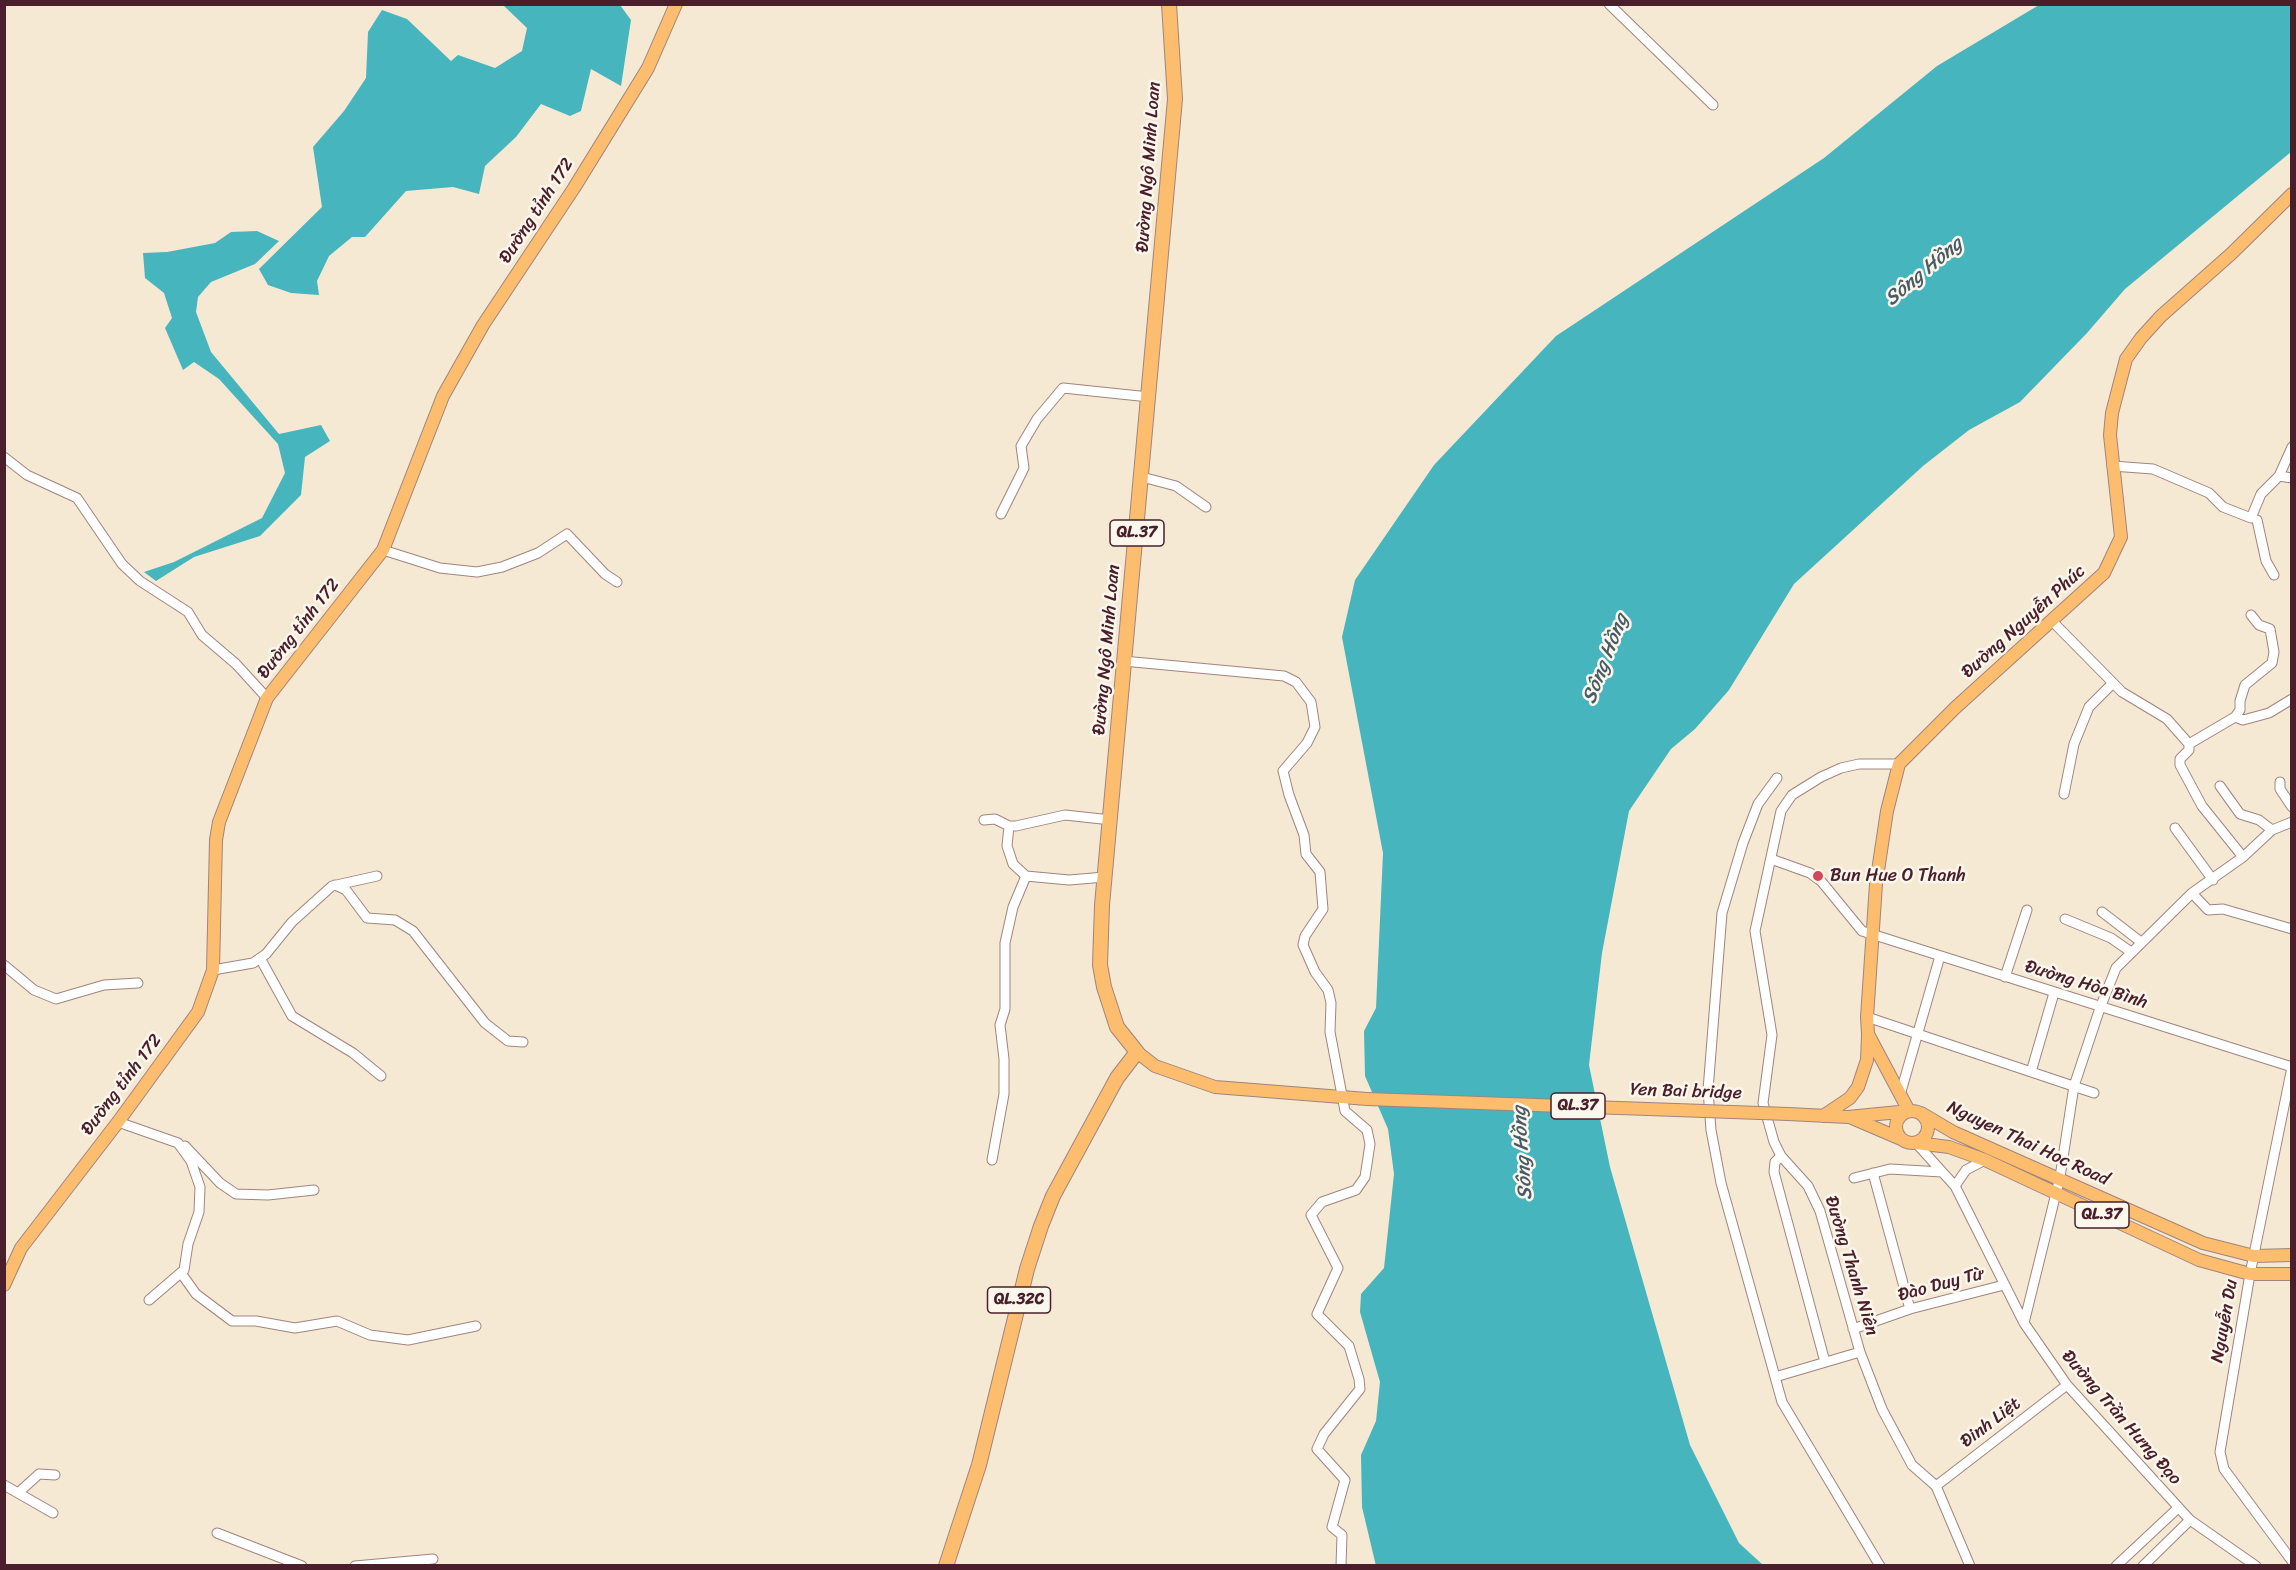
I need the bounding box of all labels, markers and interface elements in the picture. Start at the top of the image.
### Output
street label: Đường Ngô Minh Loan [1132,81,1166,253]
street label: Đường tỉnh 172 [495,154,579,268]
water label: Sông Hồng [1880,233,1968,311]
road number: QL.37 [1110,520,1164,546]
street label: Đường Nguyễn Phúc [1958,561,2090,683]
street label: Đường Ngô Minh Loan [1089,564,1125,736]
street label: Đường tỉnh 172 [253,575,345,683]
water label: Sông Hồng [1578,611,1634,707]
place label: Bun Hue O Thanh [1830,865,1966,887]
marker: Bun Hue O Thanh [1811,869,1825,883]
street label: Đường Hòa Bình [2022,956,2150,1014]
street label: Đường tỉnh 172 [77,1030,167,1140]
street label: Yen Bai bridge [1630,1079,1742,1105]
road number: QL.37 [1551,1093,1605,1119]
street label: Nguyen Thai Hoc Road [1943,1097,2113,1191]
water label: Sông Hồng [1508,1105,1538,1201]
street label: Đường Thanh Niên [1820,1194,1882,1338]
road number: QL.37 [2075,1202,2129,1228]
street label: Đào Duy Từ [1896,1263,1986,1307]
street label: Nguyễn Du [2207,1277,2243,1365]
road number: QL.32C [988,1287,1050,1313]
street label: Đường Trần Hưng Đạo [2057,1346,2185,1490]
street label: Đinh Liệt [1957,1393,2025,1453]

